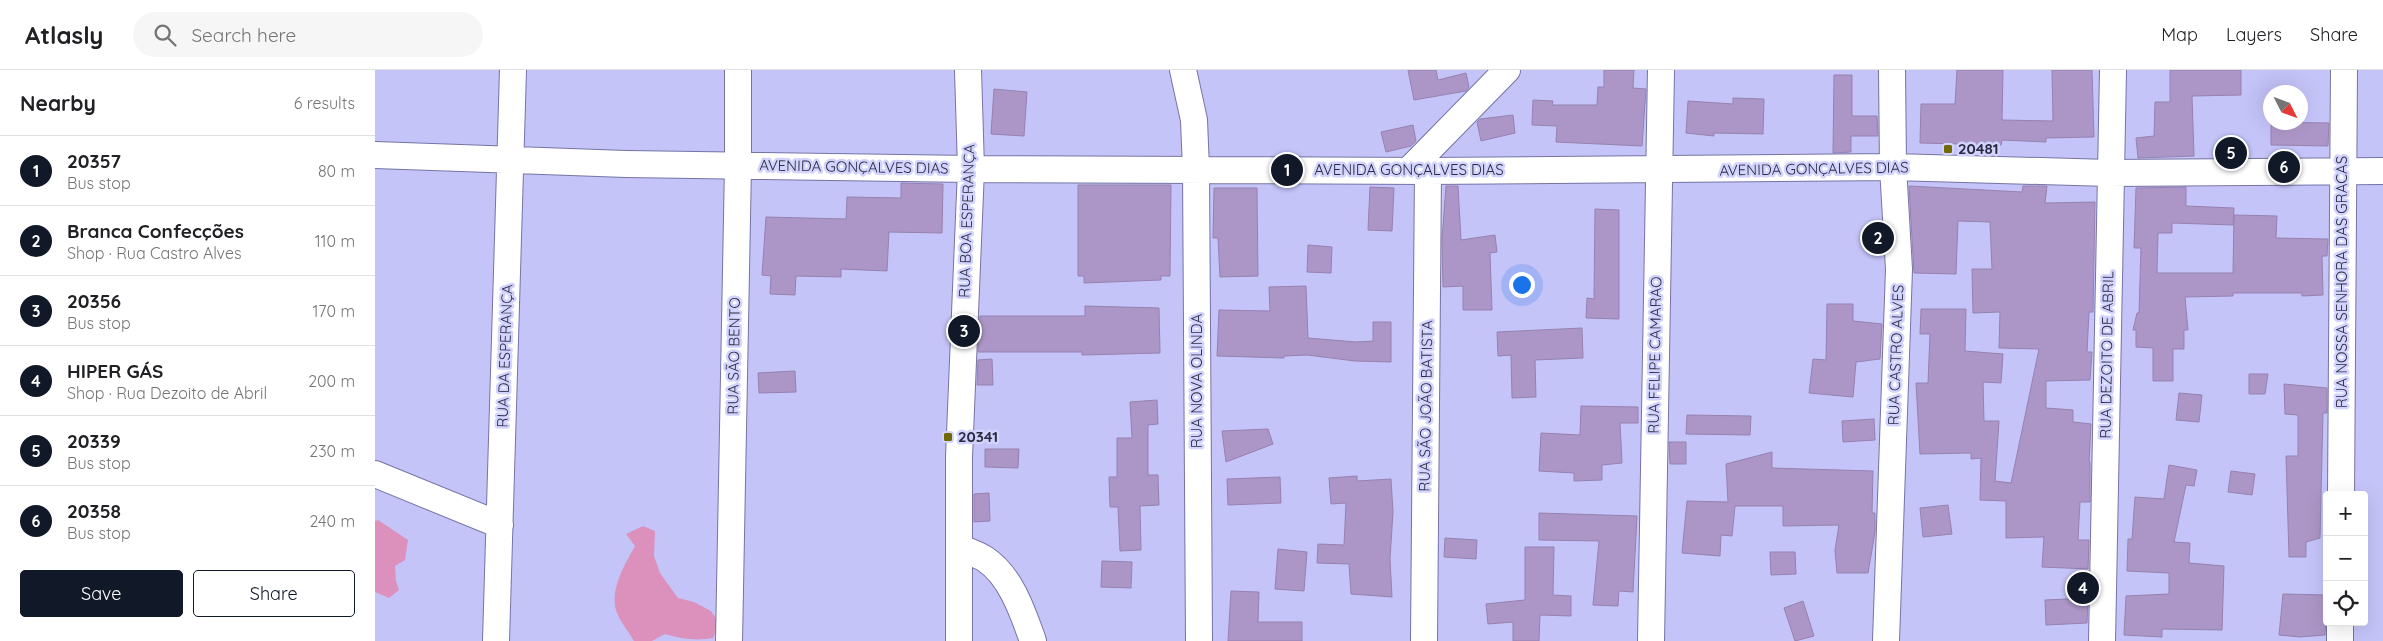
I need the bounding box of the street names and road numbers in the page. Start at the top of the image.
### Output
street label: RUA BOA ESPERANÇA [954,143,979,298]
street label: AVENIDA GONÇALVES DIAS [759,155,949,178]
street label: RUA NOSSA SENHORA DAS GRACAS [2332,156,2351,408]
street label: AVENIDA GONÇALVES DIAS [1719,157,1909,180]
street label: AVENIDA GONÇALVES DIAS [1314,160,1504,179]
street label: RUA DEZOITO DE ABRIL [2096,271,2117,439]
street label: RUA FELIPE CAMARAO [1644,276,1665,434]
street label: RUA DA ESPERANÇA [493,284,517,428]
street label: RUA CASTRO ALVES [1884,284,1907,426]
street label: RUA SÃO BENTO [723,297,744,415]
street label: RUA NOVA OLINDA [1187,314,1206,448]
street label: RUA SÃO JOÃO BATISTA [1415,320,1436,492]

